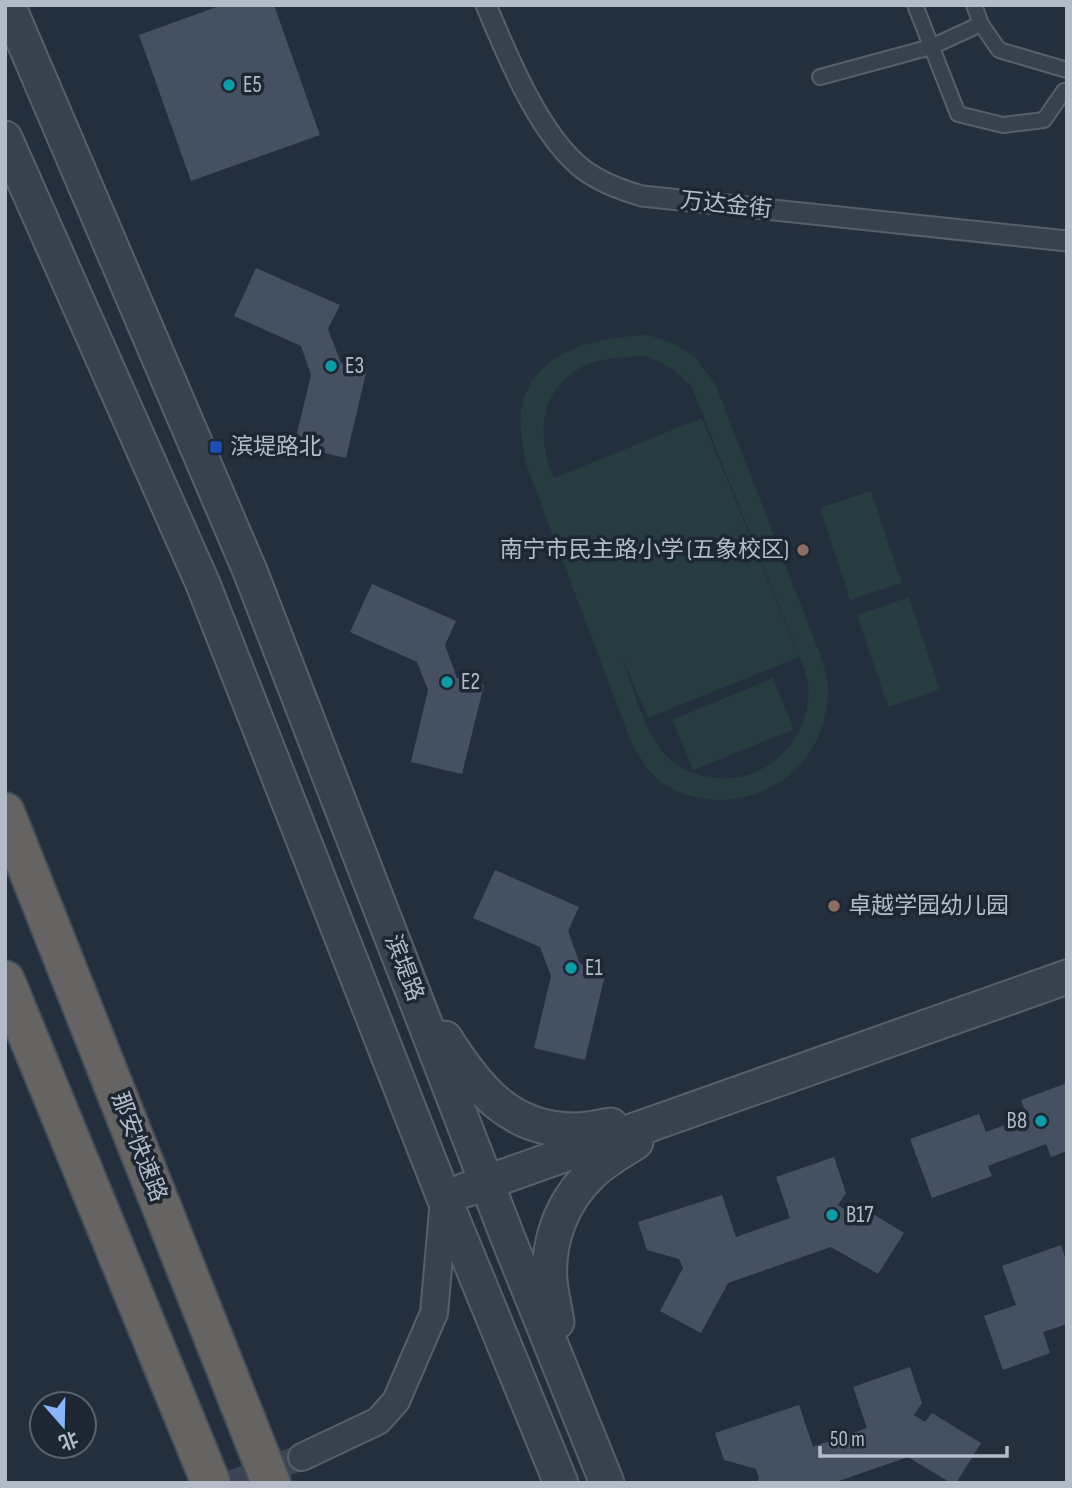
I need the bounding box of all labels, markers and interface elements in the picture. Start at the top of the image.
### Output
place label: E5 [243,71,262,99]
marker: E5 [221,77,237,93]
street label: 万达金街 [679,186,773,224]
place label: E3 [345,352,364,380]
marker: E3 [323,358,339,374]
place label: 滨堤路北 [230,433,322,461]
marker: 滨堤路北 [208,439,224,455]
place label: 南宁市民主路小学 (五象校区) [499,536,789,564]
marker: 南宁市民主路小学 (五象校区) [795,542,811,558]
place label: E2 [461,668,480,696]
marker: E2 [439,674,455,690]
place label: 卓越学园幼儿园 [848,892,1009,920]
marker: 卓越学园幼儿园 [826,898,842,914]
street label: 滨堤路 [379,931,429,1005]
place label: E1 [585,954,603,982]
marker: E1 [563,960,579,976]
street label: 那安快速路 [105,1088,173,1206]
place label: B8 [1007,1107,1027,1135]
marker: B8 [1033,1113,1049,1129]
place label: B17 [846,1201,873,1229]
marker: B17 [824,1207,840,1223]
north arrow [28,1390,98,1460]
scale bar [820,1414,1007,1458]
text: 北 [55,1426,81,1454]
text: 50 m [830,1427,865,1452]

